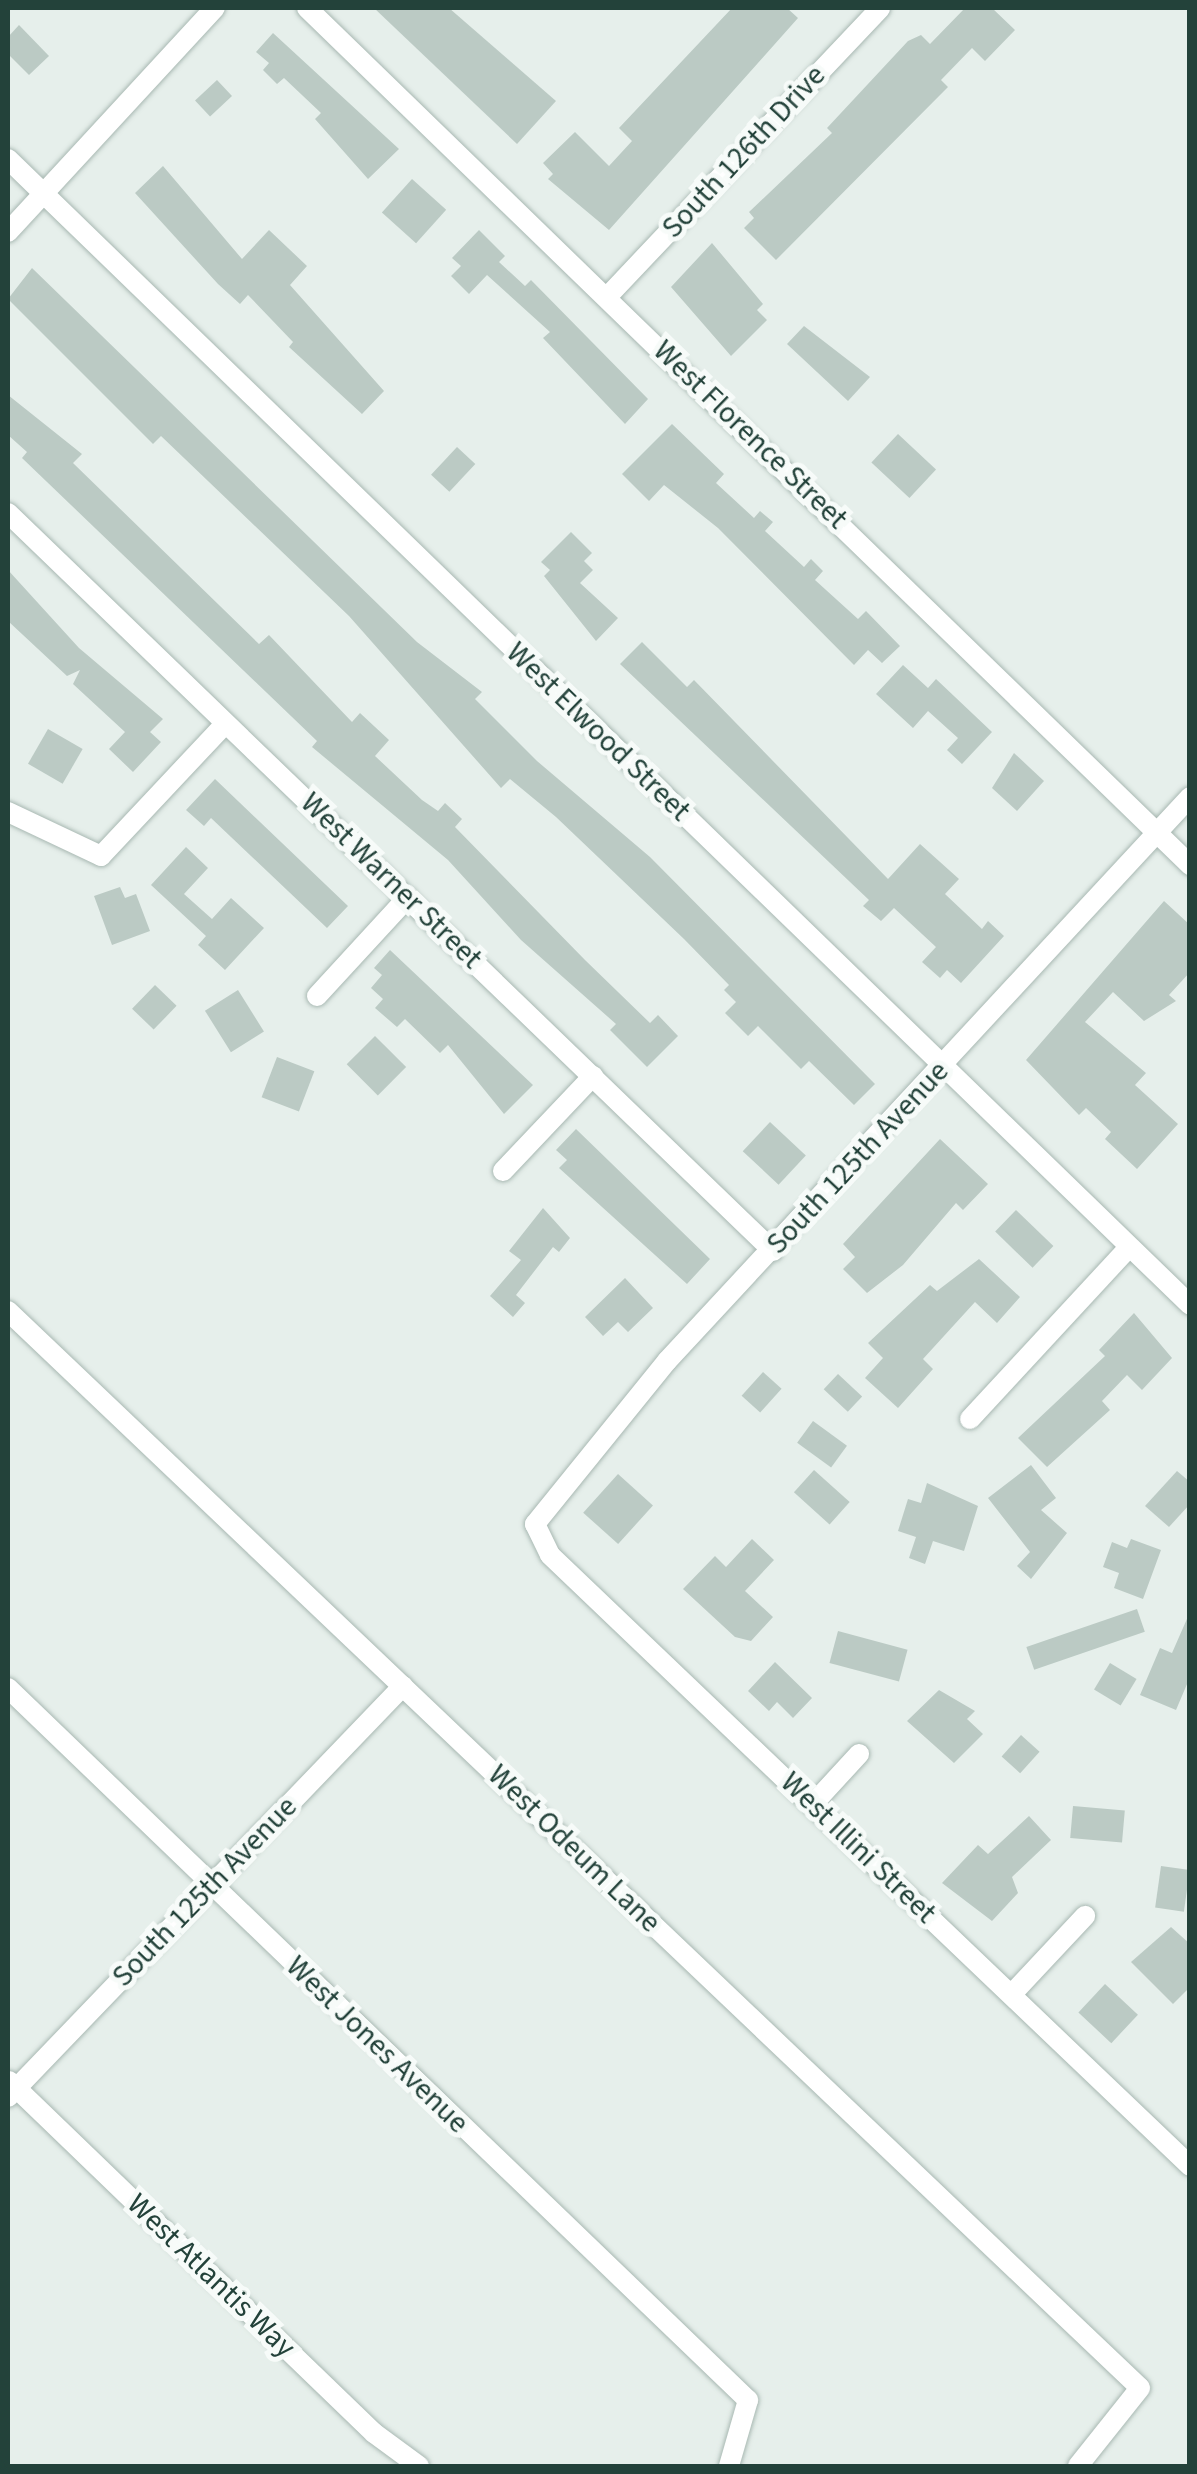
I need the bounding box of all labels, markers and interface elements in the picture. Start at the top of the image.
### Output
street label: South 126th Drive [655,58,833,246]
street label: West Florence Street [645,333,855,537]
street label: West Elwood Street [499,635,697,829]
street label: West Warner Street [293,785,489,977]
street label: South 125th Avenue [759,1054,957,1262]
street label: West Odeum Lane [480,1757,668,1941]
street label: West Illini Street [773,1765,943,1931]
street label: South 125th Avenue [105,1789,305,1995]
street label: West Jones Avenue [278,1949,476,2141]
street label: West Atlantis Way [119,2187,303,2365]

